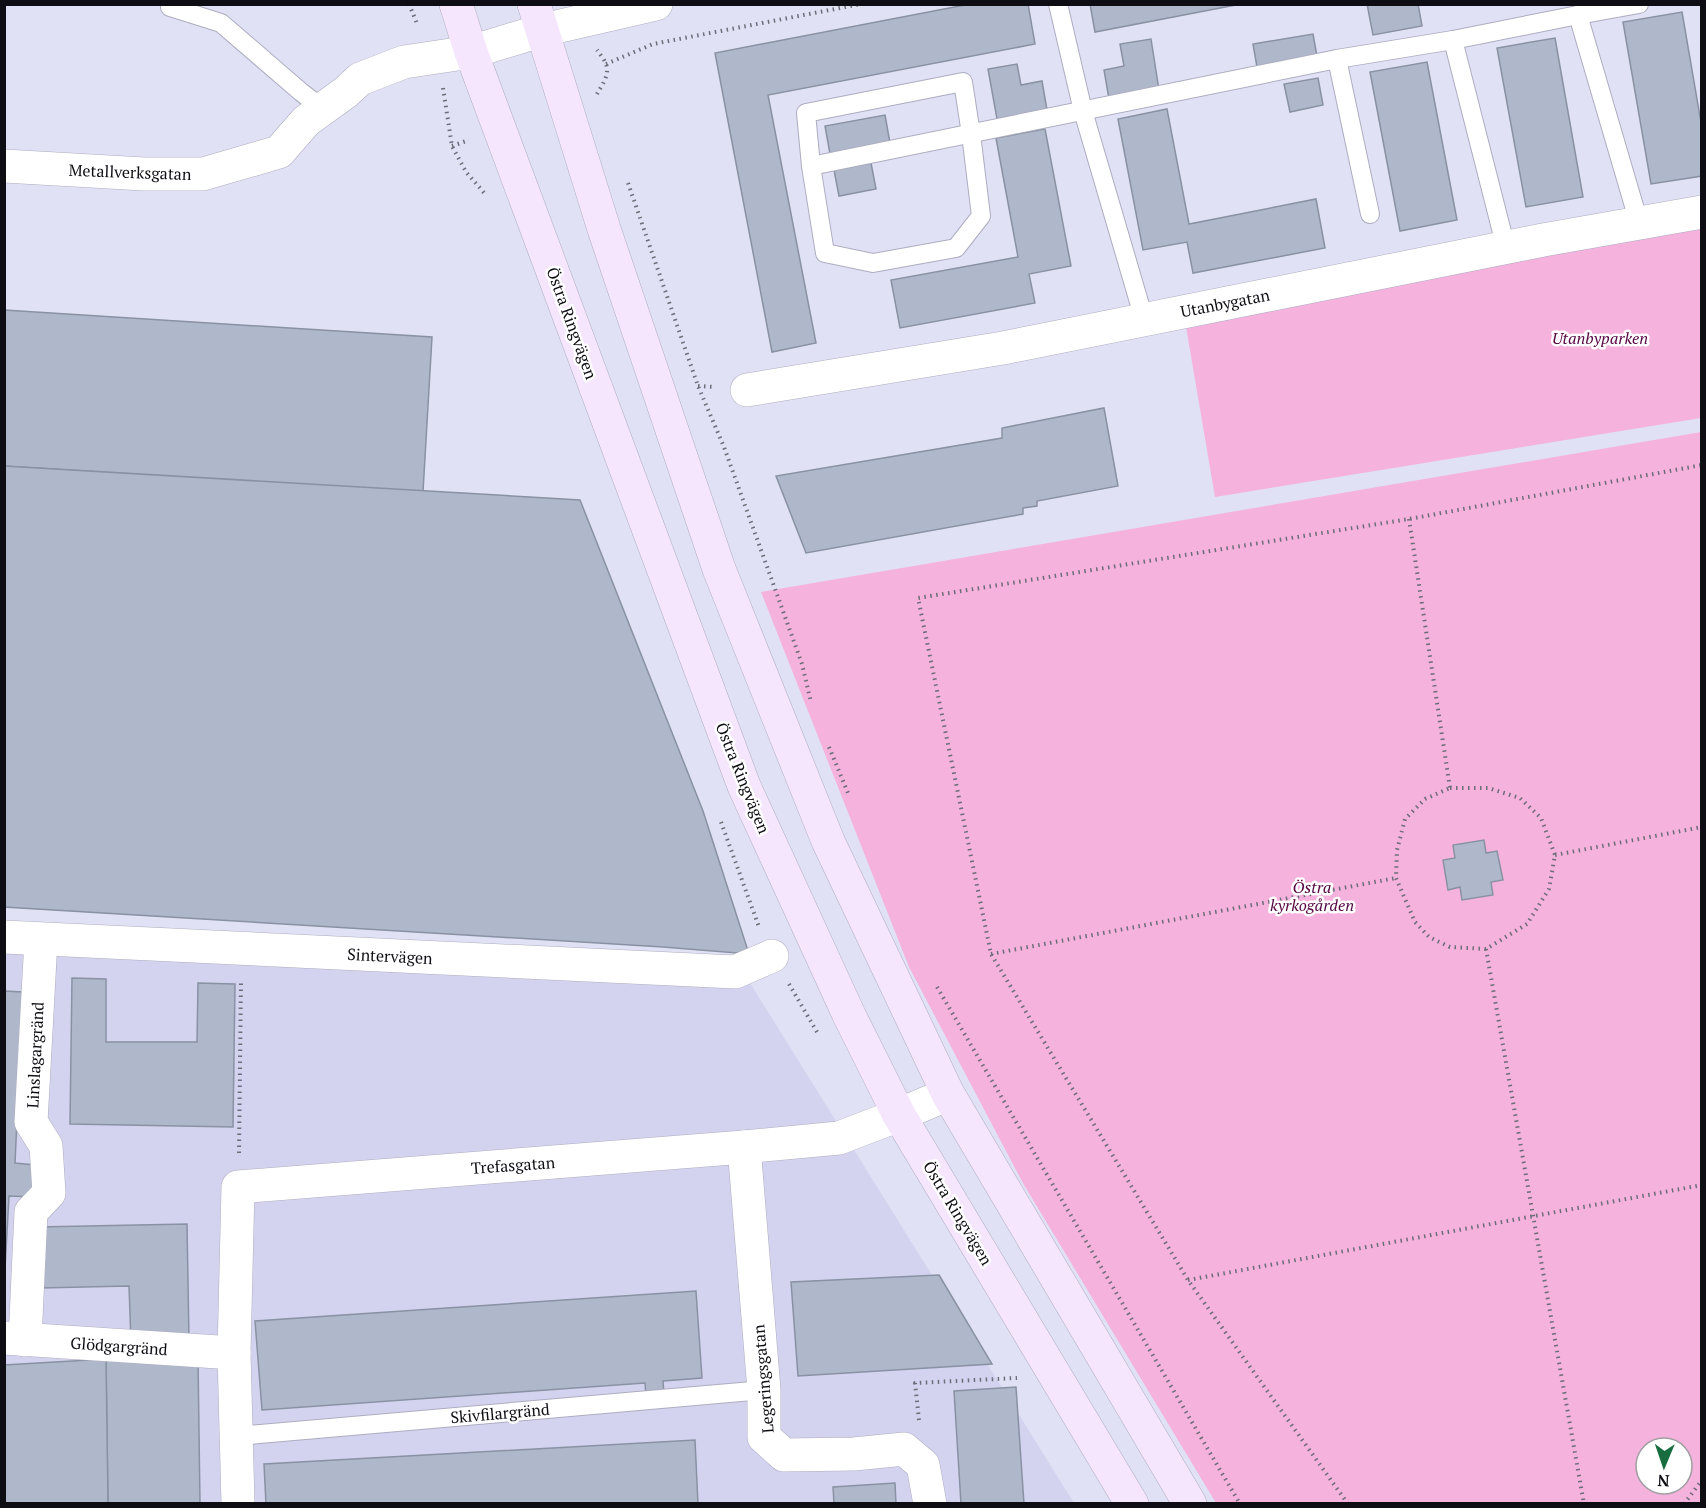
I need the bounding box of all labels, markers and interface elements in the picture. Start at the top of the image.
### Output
street label: Metallverksgatan [68,159,192,185]
street label: Östra Ringvägen [542,264,603,383]
street label: Utanbygatan [1178,283,1272,322]
park label: Utanbyparken [1552,327,1648,349]
street label: Östra Ringvägen [711,719,775,837]
park label: Östra kyrkogården [1270,876,1354,916]
street label: Sintervägen [347,943,434,969]
street label: Linslagargränd [21,1001,49,1109]
street label: Trefasgatan [470,1151,556,1179]
street label: Östra Ringvägen [918,1157,998,1270]
street label: Legeringsgatan [747,1323,779,1434]
street label: Glödgargränd [70,1332,168,1360]
street label: Skivfilargränd [450,1398,551,1428]
north arrow [1634,1436,1694,1496]
text: N [1657,1470,1670,1492]

